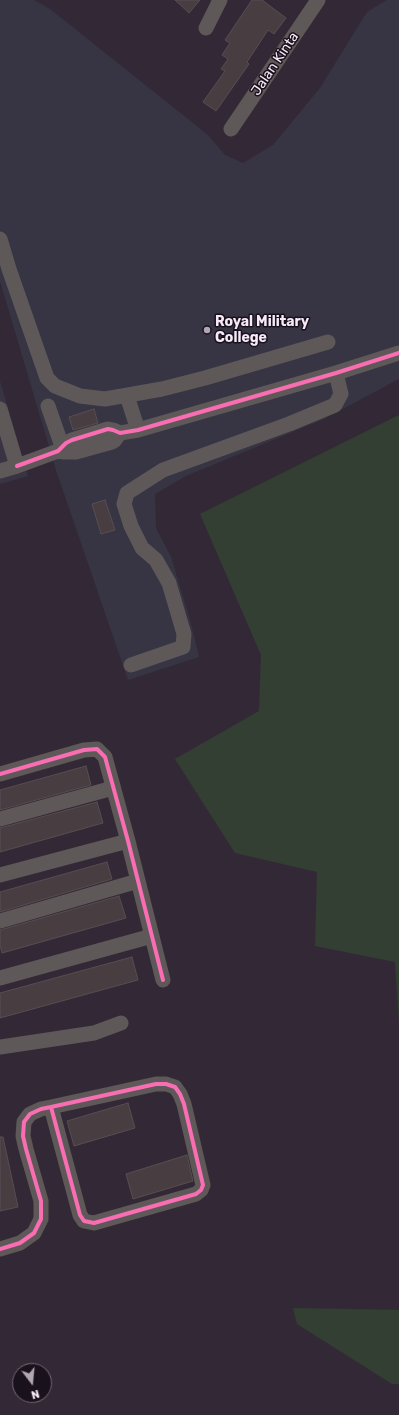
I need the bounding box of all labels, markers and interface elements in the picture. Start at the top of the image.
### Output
street label: Jalan Kinta [248,29,302,99]
place label: Royal Military College [215,314,309,346]
marker: Royal Military College [202,325,212,335]
north arrow [12,1363,52,1403]
text: N [30,1387,41,1401]

